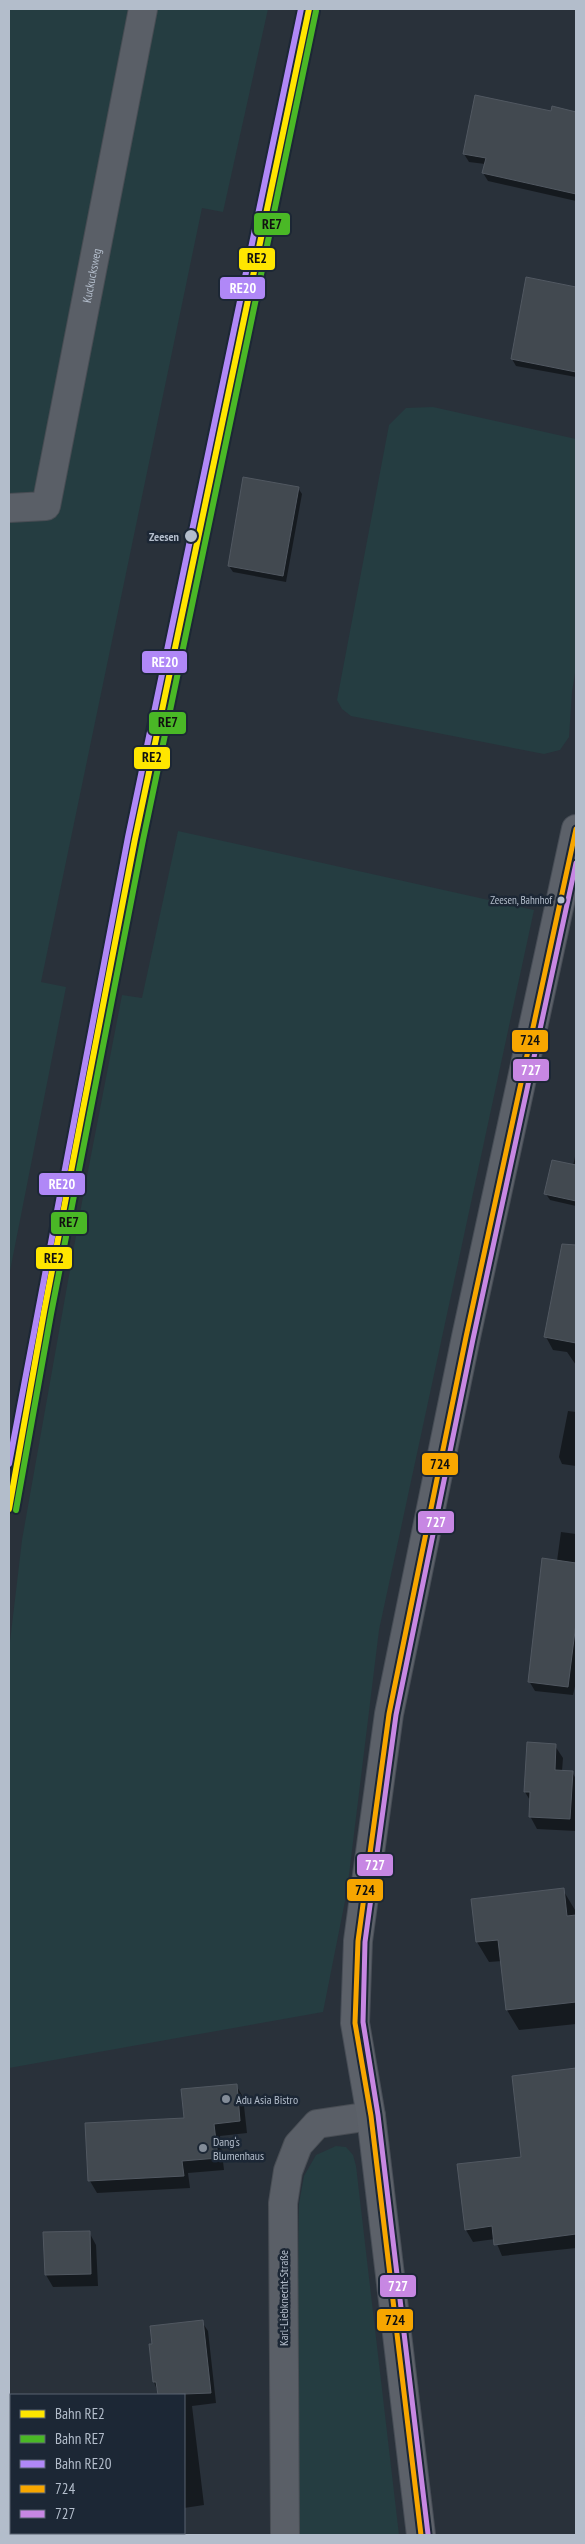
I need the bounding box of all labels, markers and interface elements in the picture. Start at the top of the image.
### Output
line badge: RE7 [253,212,291,236]
text: RE7 [262,215,282,233]
street label: Kuckucksweg [78,247,104,304]
line badge: RE2 [238,247,276,271]
text: RE2 [247,249,267,267]
line badge: RE20 [219,276,266,300]
text: RE20 [230,279,257,297]
marker: Zeesen [183,528,199,544]
place label: Zeesen [149,529,179,544]
line badge: RE20 [141,650,188,674]
text: RE20 [152,653,179,671]
line badge: RE7 [148,711,187,735]
text: RE7 [158,713,178,731]
line badge: RE2 [133,746,171,770]
text: RE2 [142,748,162,766]
place label: Zeesen, Bahnhof [490,893,553,907]
marker: Zeesen, Bahnhof [556,895,566,905]
line badge: 724 [511,1029,549,1053]
text: 724 [520,1031,540,1049]
line badge: 727 [512,1058,550,1082]
text: 727 [521,1061,541,1079]
line badge: RE20 [38,1172,86,1196]
text: RE20 [49,1175,76,1193]
line badge: RE7 [50,1211,88,1235]
text: RE7 [59,1213,79,1231]
line badge: RE2 [35,1246,73,1270]
text: RE2 [44,1249,64,1267]
line badge: 724 [421,1452,459,1476]
text: 724 [430,1455,450,1473]
line badge: 727 [417,1510,455,1534]
text: 727 [426,1513,446,1531]
line badge: 727 [356,1853,394,1877]
text: 727 [365,1856,385,1874]
line badge: 724 [346,1878,384,1902]
text: 724 [355,1881,375,1899]
place label: Adu Asia Bistro [236,2092,298,2107]
marker: Adu Asia Bistro [220,2093,232,2105]
place label: Dang‘s Blumenhaus [213,2134,264,2163]
marker: Dang‘s Blumenhaus [197,2142,209,2154]
street label: Karl-Liebknecht-Straße [276,2250,291,2346]
line badge: 727 [379,2274,417,2298]
text: 727 [388,2277,408,2295]
line badge: 724 [376,2308,414,2332]
text: 724 [385,2311,405,2329]
legend [10,2394,185,2534]
text: Bahn RE2 [55,2404,105,2423]
text: Bahn RE7 [55,2429,105,2448]
text: Bahn RE20 [55,2454,112,2473]
text: 724 [55,2479,76,2498]
text: 727 [55,2504,75,2523]

